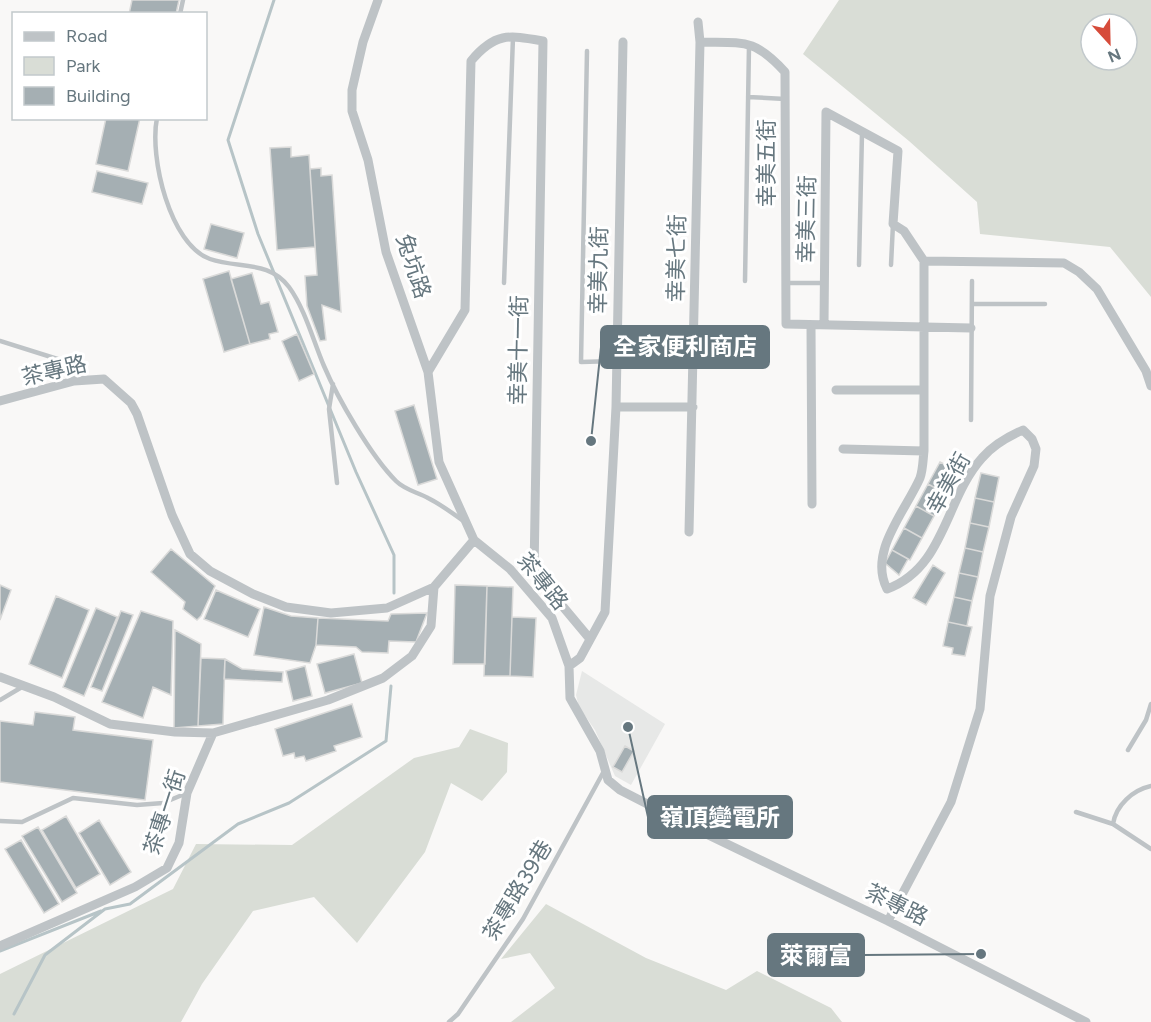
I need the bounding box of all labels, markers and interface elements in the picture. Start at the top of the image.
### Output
legend [12,12,207,120]
north arrow [1079,12,1139,72]
text: Road [66,25,107,47]
text: N [1105,44,1124,67]
text: Park [66,55,101,77]
text: Building [66,85,131,107]
street label: 幸美五街 [753,119,780,207]
street label: 幸美三街 [792,175,821,263]
street label: 幸美七街 [662,214,691,302]
street label: 幸美九街 [584,226,613,314]
street label: 兔坑路 [390,231,437,302]
street label: 幸美十一街 [504,295,533,405]
callout: 全家便利商店 [601,326,769,368]
text: 全家便利商店 [613,332,757,361]
street label: 茶專路 [19,350,89,391]
street label: 幸美街 [921,448,976,519]
street label: 茶專路 [511,547,574,615]
street label: 茶專一街 [138,766,191,858]
callout: 嶺頂變電所 [648,796,792,838]
text: 嶺頂變電所 [659,803,780,832]
street label: 茶專路39巷 [477,835,558,945]
street label: 茶專路 [861,878,932,931]
callout: 萊爾富 [768,934,864,976]
text: 萊爾富 [780,941,852,970]

